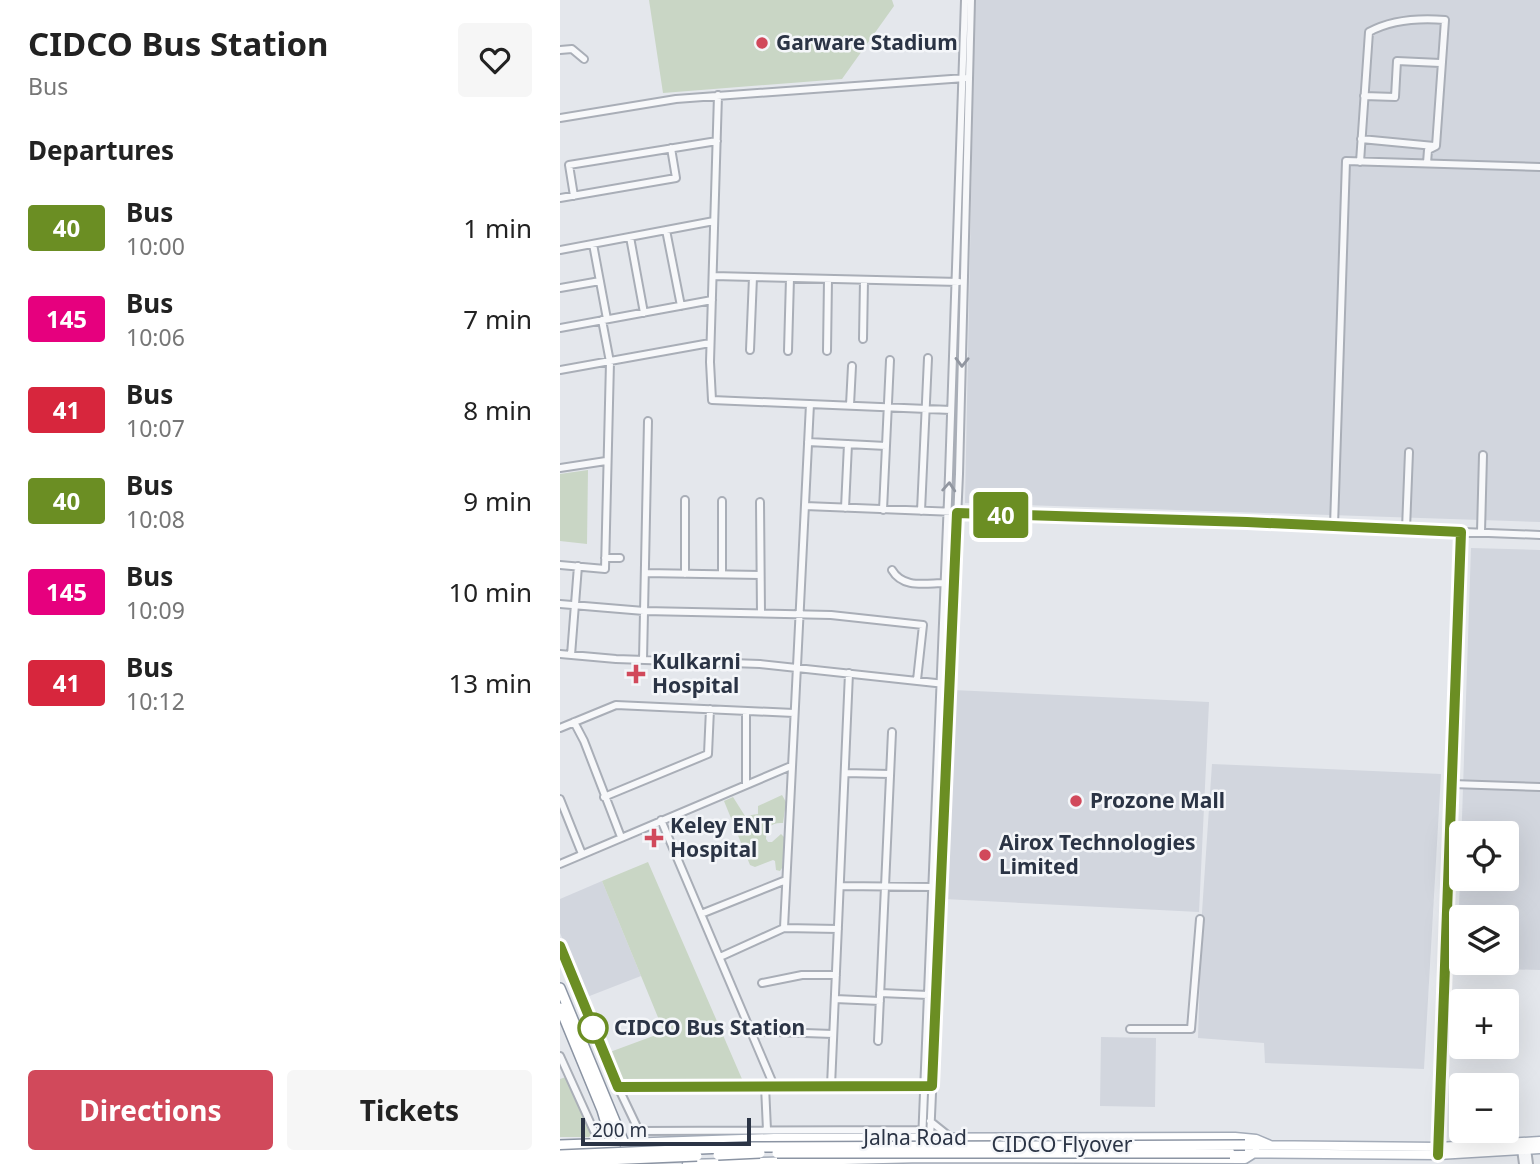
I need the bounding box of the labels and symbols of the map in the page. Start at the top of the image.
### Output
place label: Garware Stadium [776,28,958,56]
marker: Garware Stadium [754,35,770,51]
one-way arrow [954,357,970,368]
one-way arrow [941,481,956,492]
line badge: 40 [970,492,1032,538]
place label: Kulkarni Hospital [652,647,741,699]
marker: Kulkarni Hospital [626,664,646,684]
place label: Prozone Mall [1090,786,1225,814]
marker: Prozone Mall [1068,793,1084,809]
place label: Keley ENT Hospital [670,811,773,863]
marker: Keley ENT Hospital [644,828,664,848]
place label: Airox Technologies Limited [999,828,1196,880]
marker: Airox Technologies Limited [977,847,993,863]
marker: CIDCO Bus Station [578,1013,608,1043]
place label: CIDCO Bus Station [614,1013,805,1041]
scale bar [581,1115,751,1147]
street label: Jalna Road [861,1123,967,1151]
street label: CIDCO Flyover [992,1130,1133,1158]

